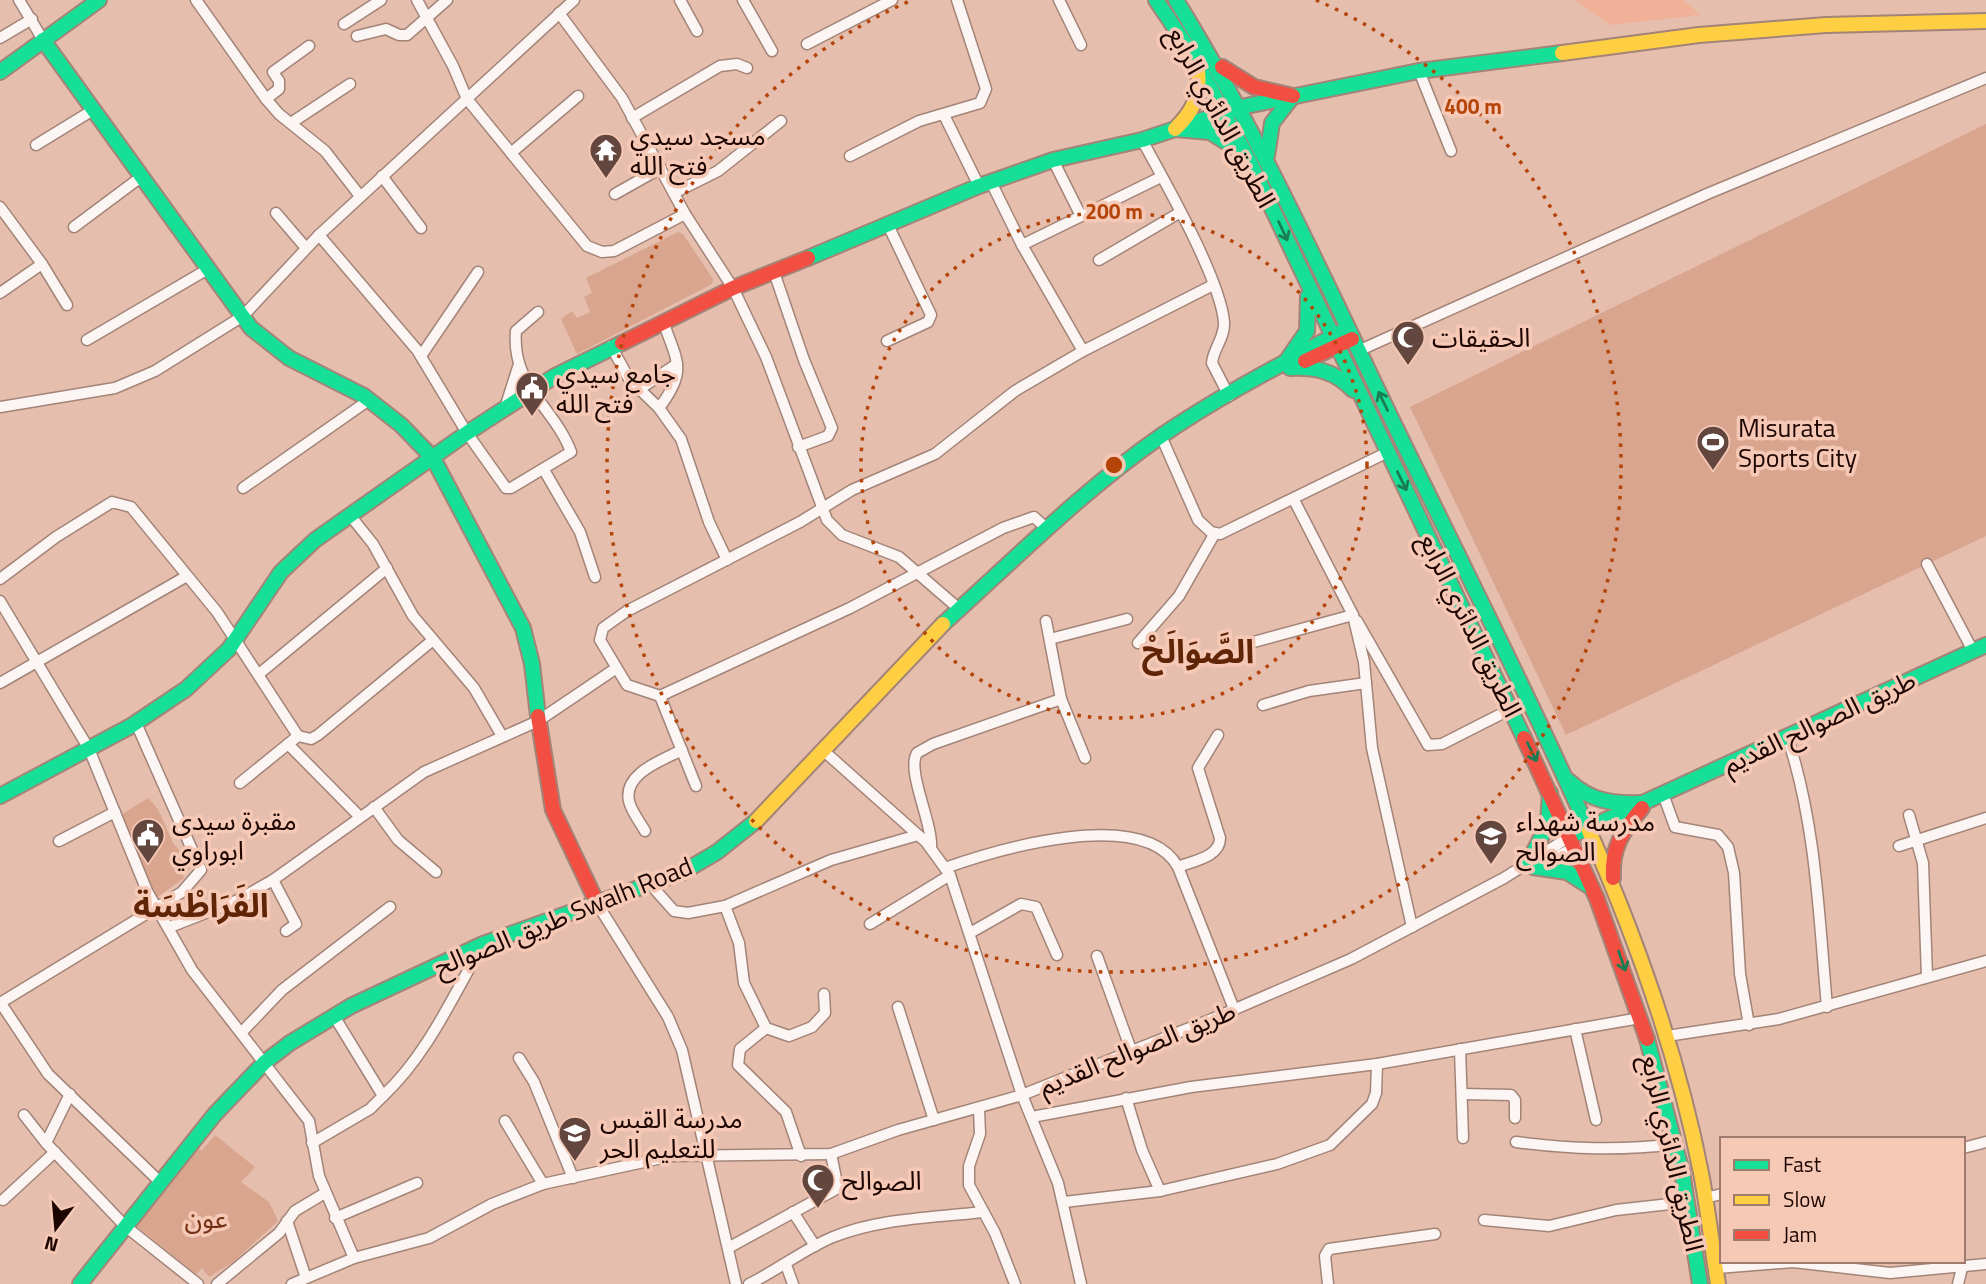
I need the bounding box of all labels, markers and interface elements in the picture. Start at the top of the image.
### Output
street label: الطريق الدائري الرابع [1157,19,1286,215]
text: 400 m [1444,90,1502,122]
place label: مسجد سيدي فتح الله [630,116,766,186]
temple icon: مسجد سيدي فتح الله [587,131,625,180]
text: 200 m [1085,195,1143,227]
one-way arrow [1277,220,1290,241]
mosque icon: الحقيقات [1389,318,1427,367]
place label: الحقيقات [1432,318,1530,357]
place label: جامع سيدي فتح الله [556,354,676,424]
public building icon: جامع سيدي فتح الله [513,369,551,418]
one-way arrow [1375,391,1389,412]
place label: Misurata Sports City [1738,408,1857,477]
sports icon: Misurata Sports City [1694,423,1732,472]
centre of rings [1102,453,1126,477]
one-way arrow [1395,470,1409,491]
street label: الطريق الدائري الرابع [1409,526,1533,724]
district label: الصَّوَالَحْ [1142,626,1254,676]
street label: طريق الصوالح القديم [1716,660,1922,785]
one-way arrow [1526,741,1539,762]
place label: مقبرة سيدى ابوراوي [172,801,297,871]
place label: مدرسة شهداء الصوالح [1516,802,1655,872]
public building icon: مقبرة سيدى ابوراوي [129,816,167,865]
school or university icon: مدرسة شهداء الصوالح [1472,817,1510,866]
street label: طريق الصوالح Swalh Road [428,846,698,987]
district label: الفَرَاطْسَة [133,880,269,930]
one-way arrow [1617,950,1629,972]
street label: طريق الصوالح القديم [1033,991,1242,1106]
street label: الطريق الدائري الرابع [1630,1051,1715,1255]
place label: مدرسة القبس للتعليم الحر [599,1099,743,1169]
school or university icon: مدرسة القبس للتعليم الحر [556,1114,594,1163]
legend [1720,1137,1965,1263]
text: Fast [1783,1148,1822,1180]
mosque icon: الصوالح [799,1161,837,1210]
place label: الصوالح [842,1161,922,1201]
text: Slow [1783,1183,1826,1215]
north arrow [21,1193,91,1263]
park label: عون [184,1199,228,1238]
text: Jam [1783,1218,1817,1250]
text: N [41,1229,62,1261]

